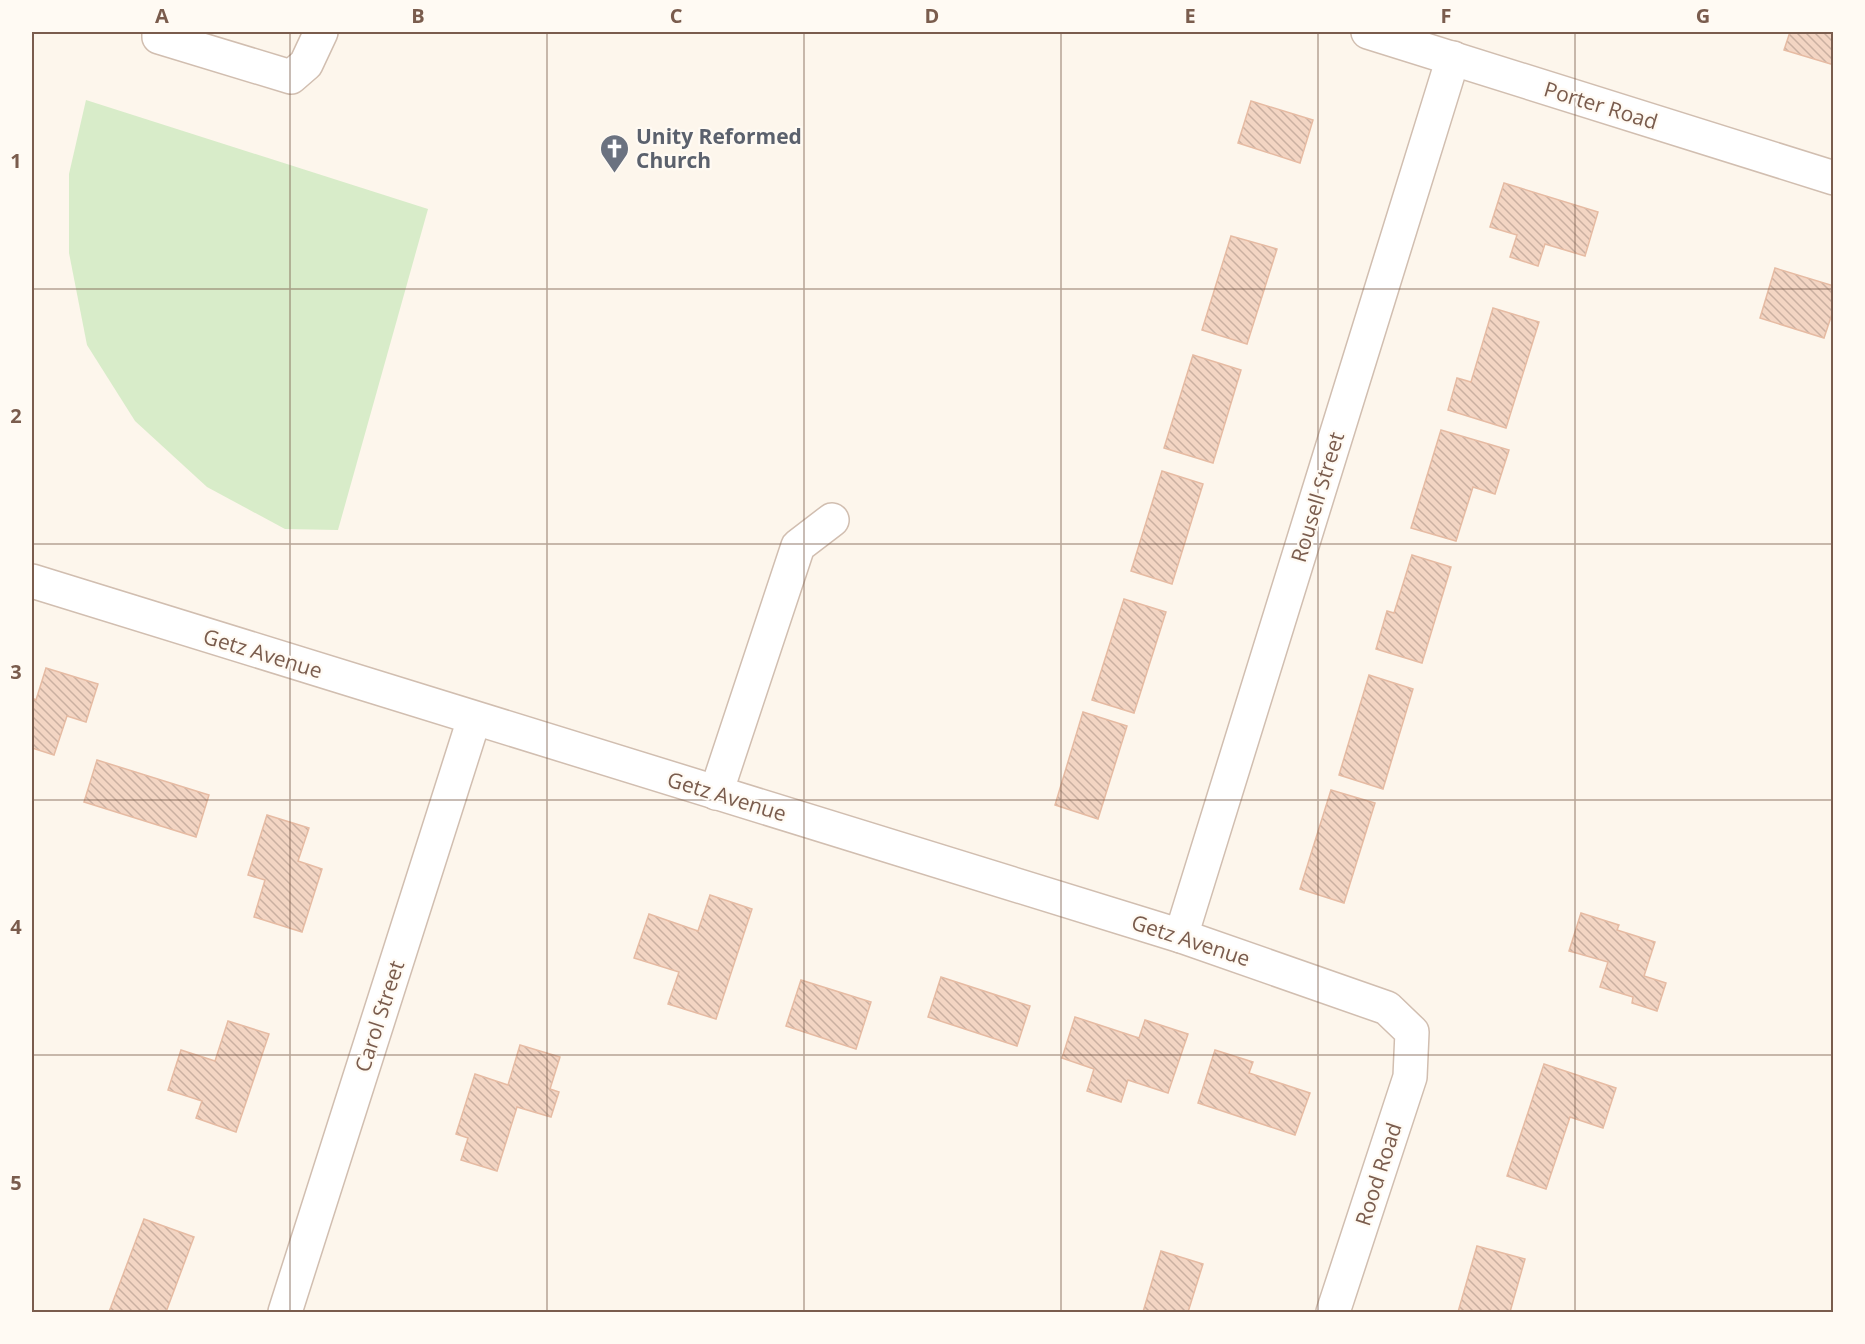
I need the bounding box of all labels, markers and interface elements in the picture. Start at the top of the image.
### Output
text: A [155,2,169,29]
text: B [411,2,425,29]
text: C [670,2,683,29]
text: D [925,2,939,29]
text: E [1184,2,1196,29]
text: F [1441,2,1451,29]
text: G [1696,2,1710,29]
street label: Porter Road [1541,74,1661,136]
place label: Unity Reformed Church [636,122,802,174]
church icon: Unity Reformed Church [599,132,631,174]
text: 1 [10,147,22,174]
text: 2 [10,402,22,429]
street label: Rousell Street [1284,428,1350,566]
street label: Getz Avenue [200,622,326,684]
text: 3 [10,658,22,685]
street label: Getz Avenue [664,765,790,827]
street label: Getz Avenue [1128,908,1254,972]
text: 4 [10,913,22,940]
street label: Carol Street [348,957,410,1075]
street label: Rood Road [1348,1119,1408,1229]
text: 5 [10,1169,22,1196]

